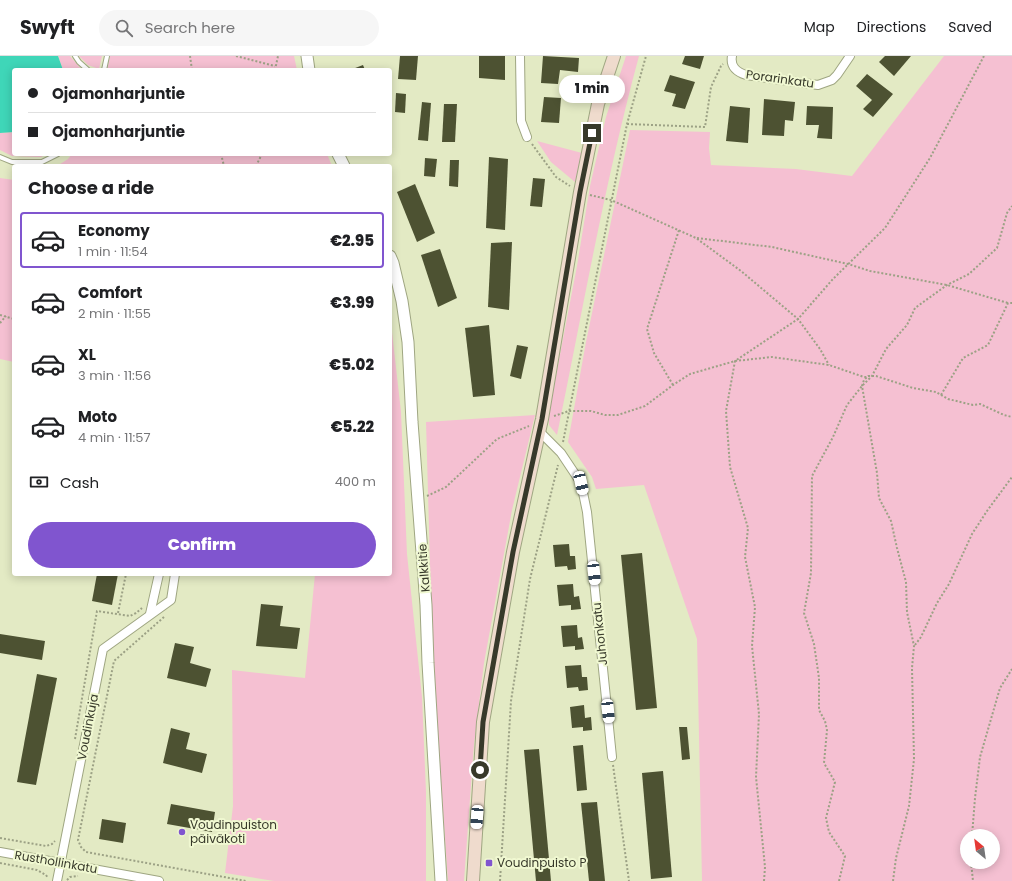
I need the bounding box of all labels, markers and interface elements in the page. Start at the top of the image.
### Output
search box [99,10,379,46]
text: Swyft [20,14,75,41]
icon: search [113,17,135,39]
text: Search here [145,17,235,38]
text: Map [804,17,835,37]
text: Directions [857,17,926,37]
text: Saved [948,17,992,37]
street label: Porarinkatu [745,65,815,92]
callout: 1 min [559,75,625,103]
text: 1 min [575,79,609,98]
text: Ojamonharjuntie [52,83,185,104]
text: Ojamonharjuntie [52,121,185,142]
route end [583,124,601,142]
text: Choose a ride [28,175,154,200]
text: Economy [78,220,150,241]
icon: car [30,222,66,258]
text: €2.95 [330,230,374,251]
text: 1 min · 11:54 [78,242,148,261]
text: Comfort [78,282,142,303]
icon: car [30,284,66,320]
text: €3.99 [330,292,374,313]
text: 2 min · 11:55 [78,304,151,323]
text: XL [78,344,96,365]
icon: car [30,346,66,382]
text: €5.02 [329,354,374,375]
text: 3 min · 11:56 [78,366,151,385]
text: Moto [78,406,117,427]
icon: car [30,408,66,444]
text: €5.22 [331,416,374,437]
text: 4 min · 11:57 [78,428,151,447]
car [572,470,590,496]
icon: cash [28,471,50,493]
text: Cash [60,472,99,493]
text: 400 m [335,472,376,491]
button: Confirm [28,522,376,568]
street label: Kalkkitie [413,543,434,593]
car [587,560,601,586]
street label: Juhonkatu [588,602,611,666]
street label: Voudinkuja [73,692,102,761]
car [601,698,615,724]
route start [471,761,489,779]
car [470,805,484,829]
place label: Voudinpuiston päiväkoti [190,816,277,847]
marker: Voudinpuiston päiväkoti [177,827,187,837]
north arrow [960,829,1000,869]
map controls [960,829,1000,869]
street label: Rusthollinkatu [13,846,99,877]
place label: Voudinpuisto P [497,854,586,871]
marker: Voudinpuisto P [484,858,494,868]

